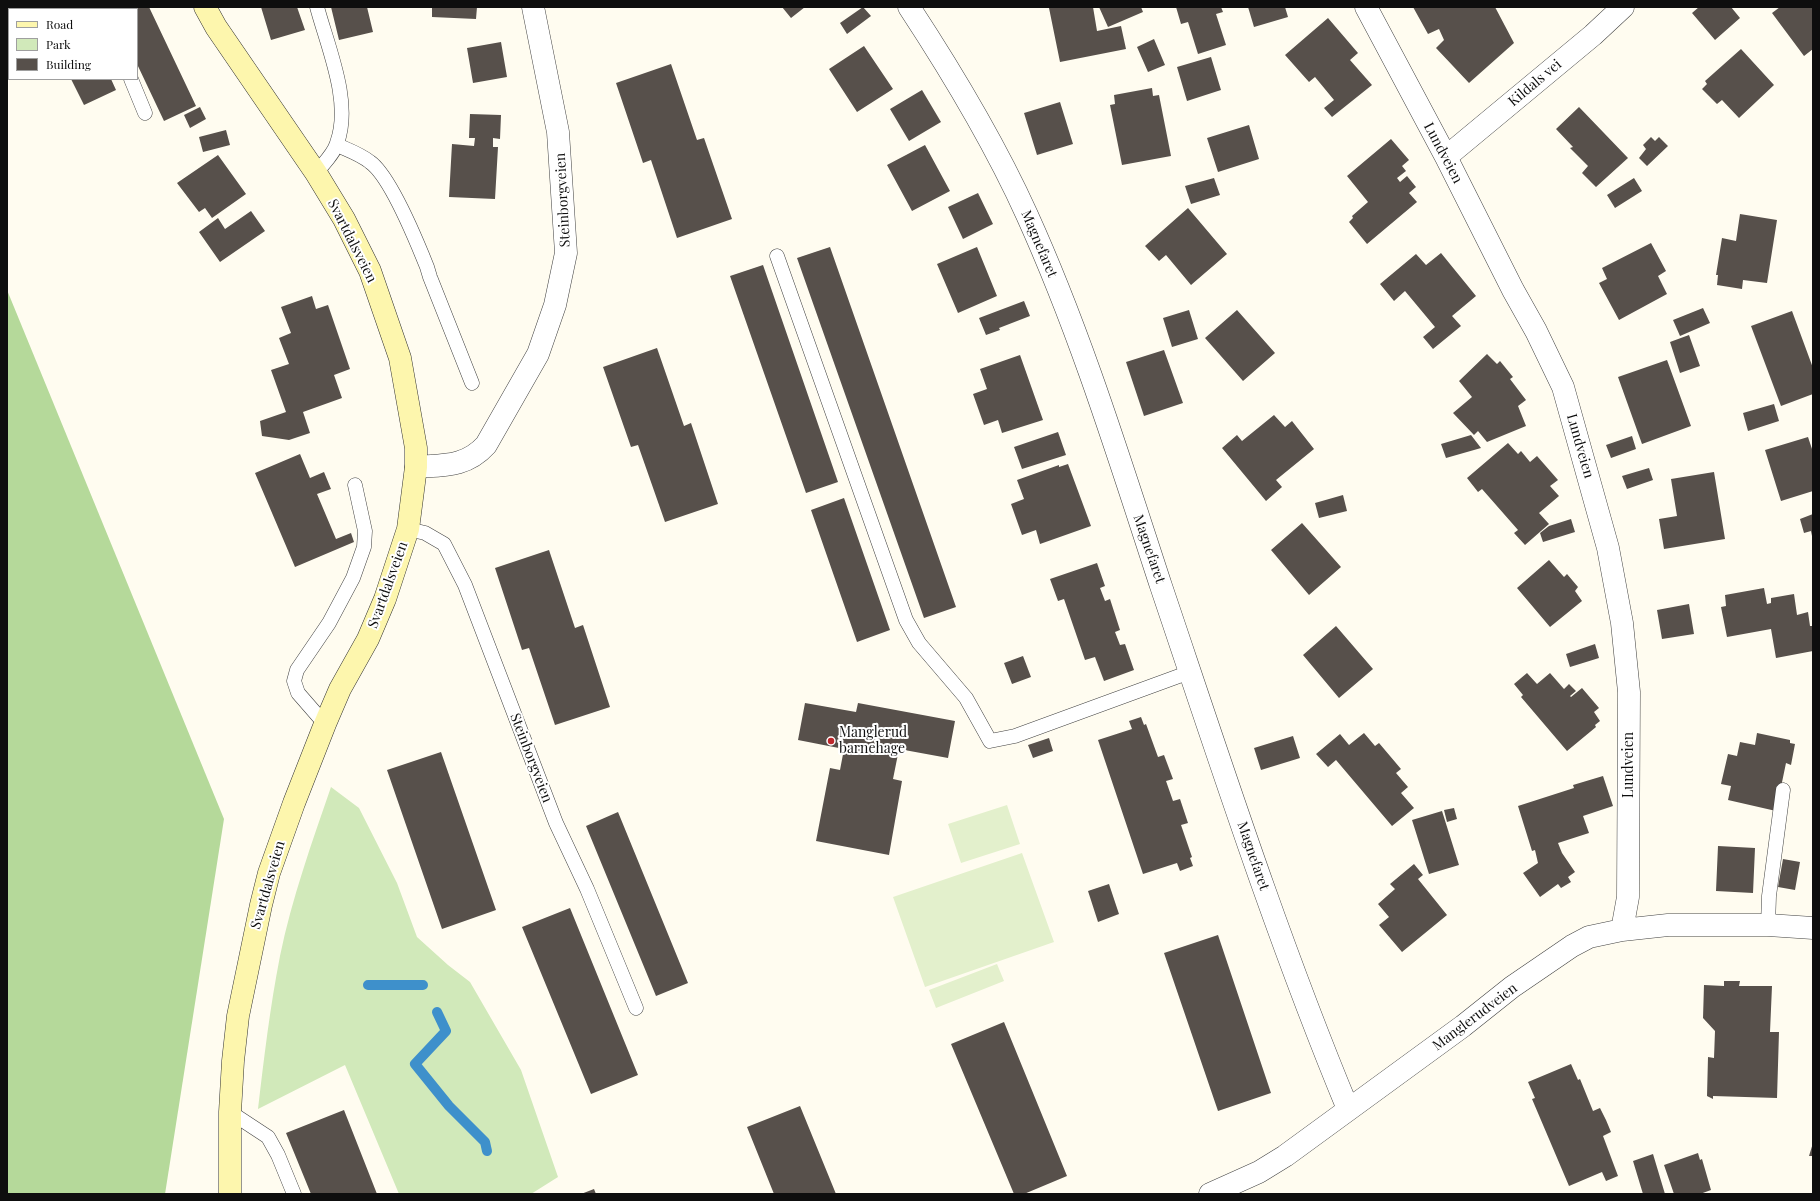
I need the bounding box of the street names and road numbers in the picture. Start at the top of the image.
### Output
street label: Kildals vei [1505,56,1565,110]
street label: Lundveien [1420,120,1466,186]
street label: Steinborgveien [552,152,574,248]
street label: Svartdalsveien [324,197,380,285]
street label: Magnefaret [1017,208,1061,280]
street label: Lundveien [1563,412,1597,480]
street label: Magnefaret [1129,512,1169,586]
street label: Svartdalsveien [365,539,411,631]
street label: Steinborgveien [506,711,556,805]
street label: Lundveien [1621,732,1637,798]
street label: Magnefaret [1233,819,1273,893]
street label: Svartdalsveien [247,839,289,931]
street label: Manglerudveien [1429,980,1521,1054]

